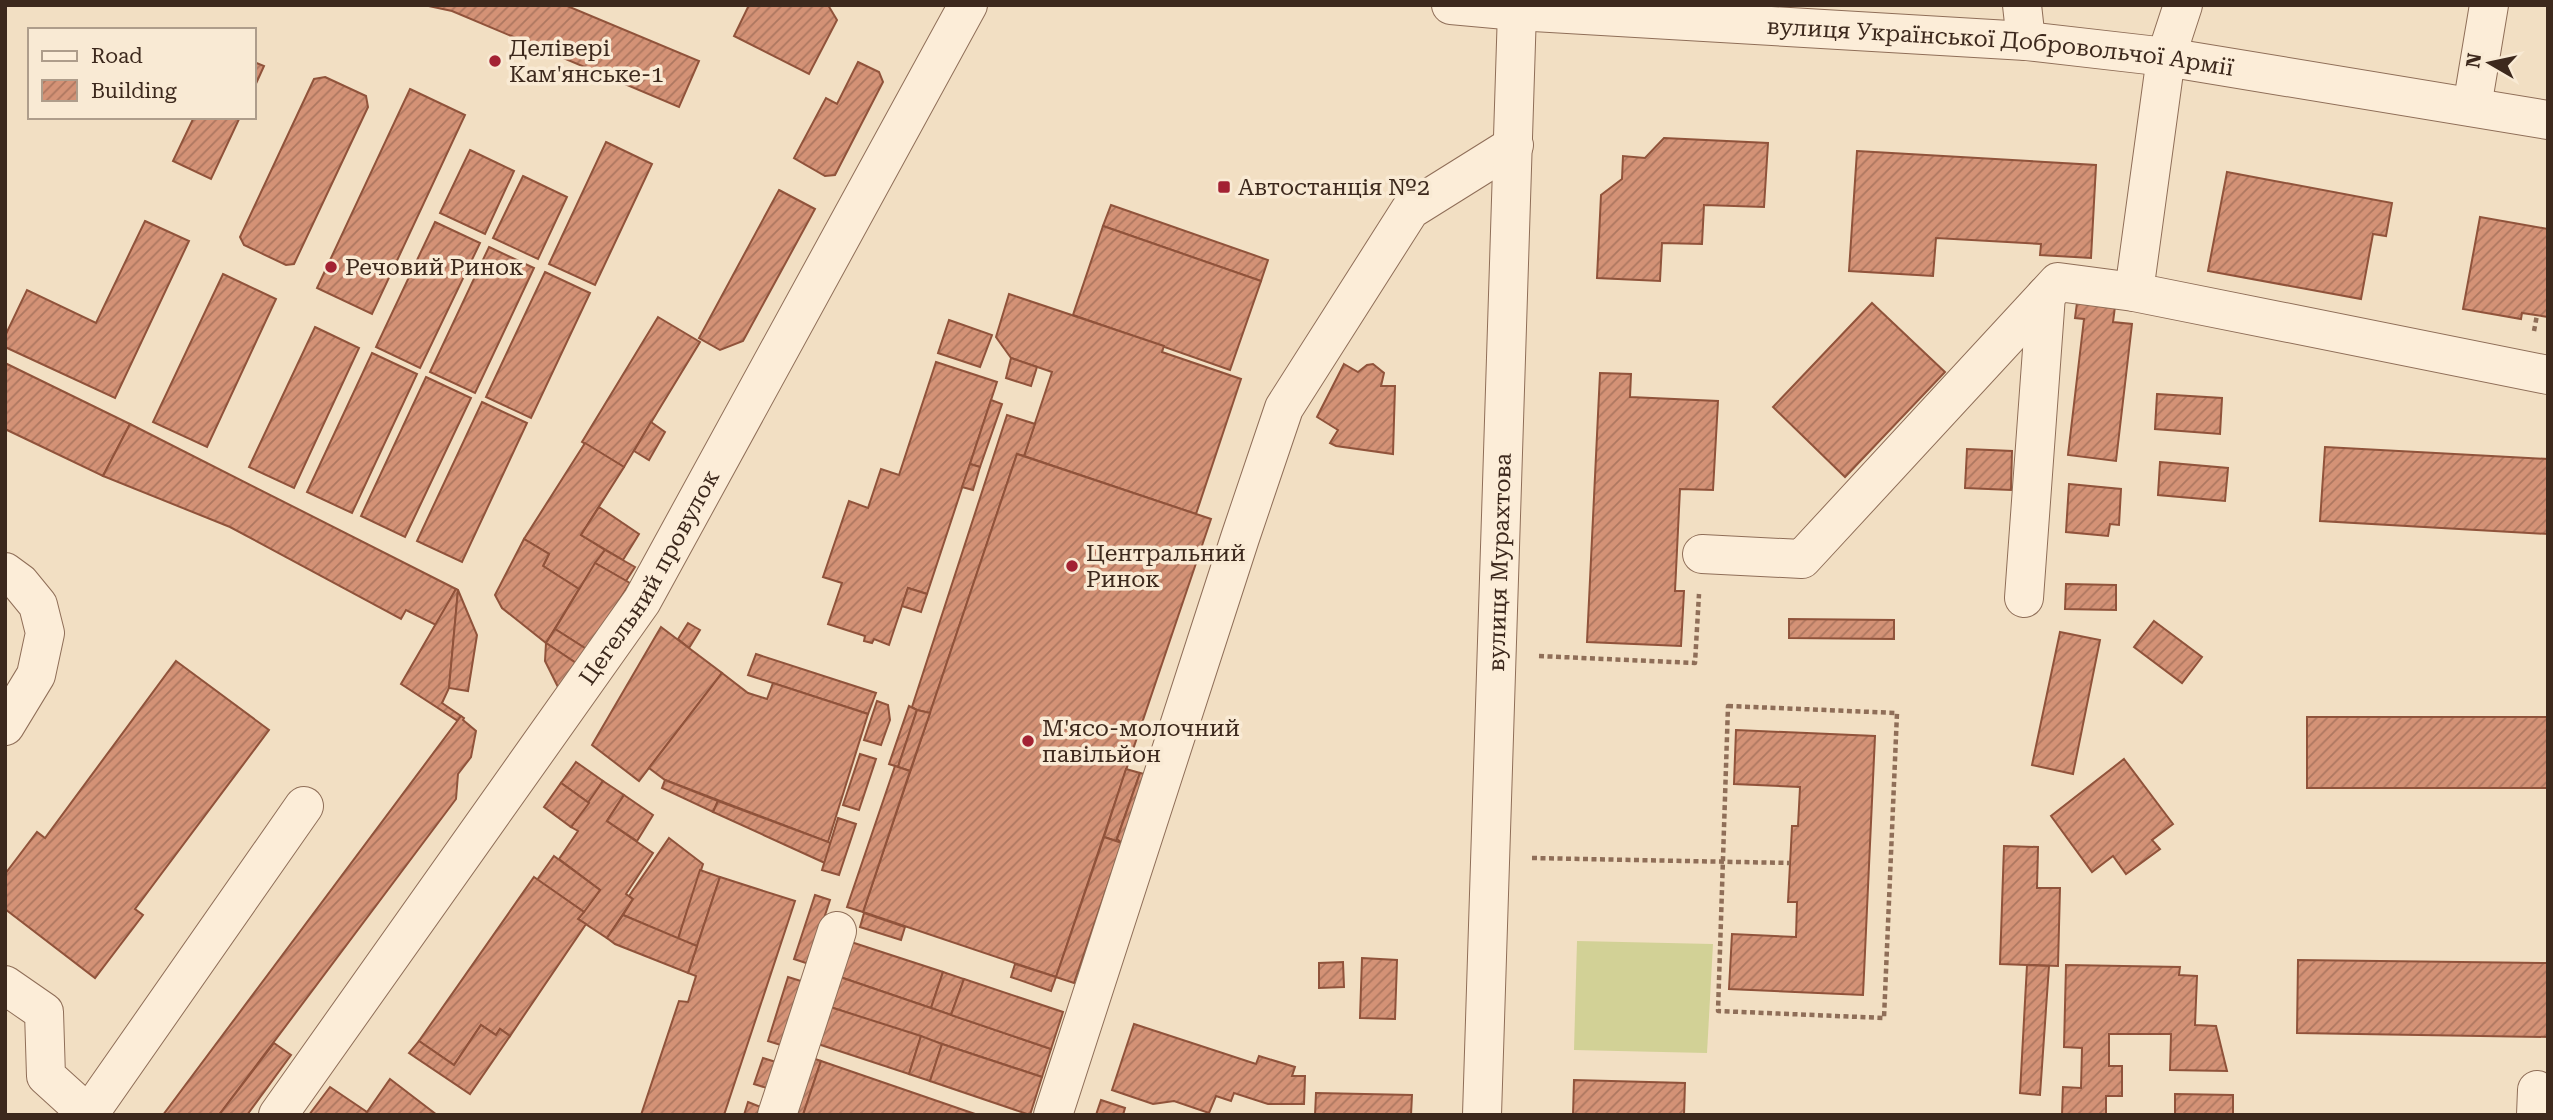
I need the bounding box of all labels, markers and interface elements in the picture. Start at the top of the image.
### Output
street label: вулиця Української Добровольчої Армії [1766,13,2236,82]
legend [28,28,256,119]
north arrow [2455,28,2525,98]
place label: Делівері Кам'янське-1 [509,35,664,88]
text: Road [91,44,143,68]
text: N [2461,51,2486,69]
marker: Делівері Кам'янське-1 [487,53,503,69]
text: Building [91,79,177,103]
place label: Автостанція №2 [1238,174,1430,201]
marker: Автостанція №2 [1216,179,1232,195]
place label: Речовий Ринок [345,254,524,281]
marker: Речовий Ринок [323,259,339,275]
street label: вулиця Мурахтова [1483,452,1517,672]
street label: Цегельний провулок [574,465,725,690]
place label: Центральний Ринок [1086,540,1246,593]
marker: Центральний Ринок [1064,558,1080,574]
place label: М'ясо-молочний павільйон [1042,715,1240,768]
marker: М'ясо-молочний павільйон [1020,733,1036,749]

